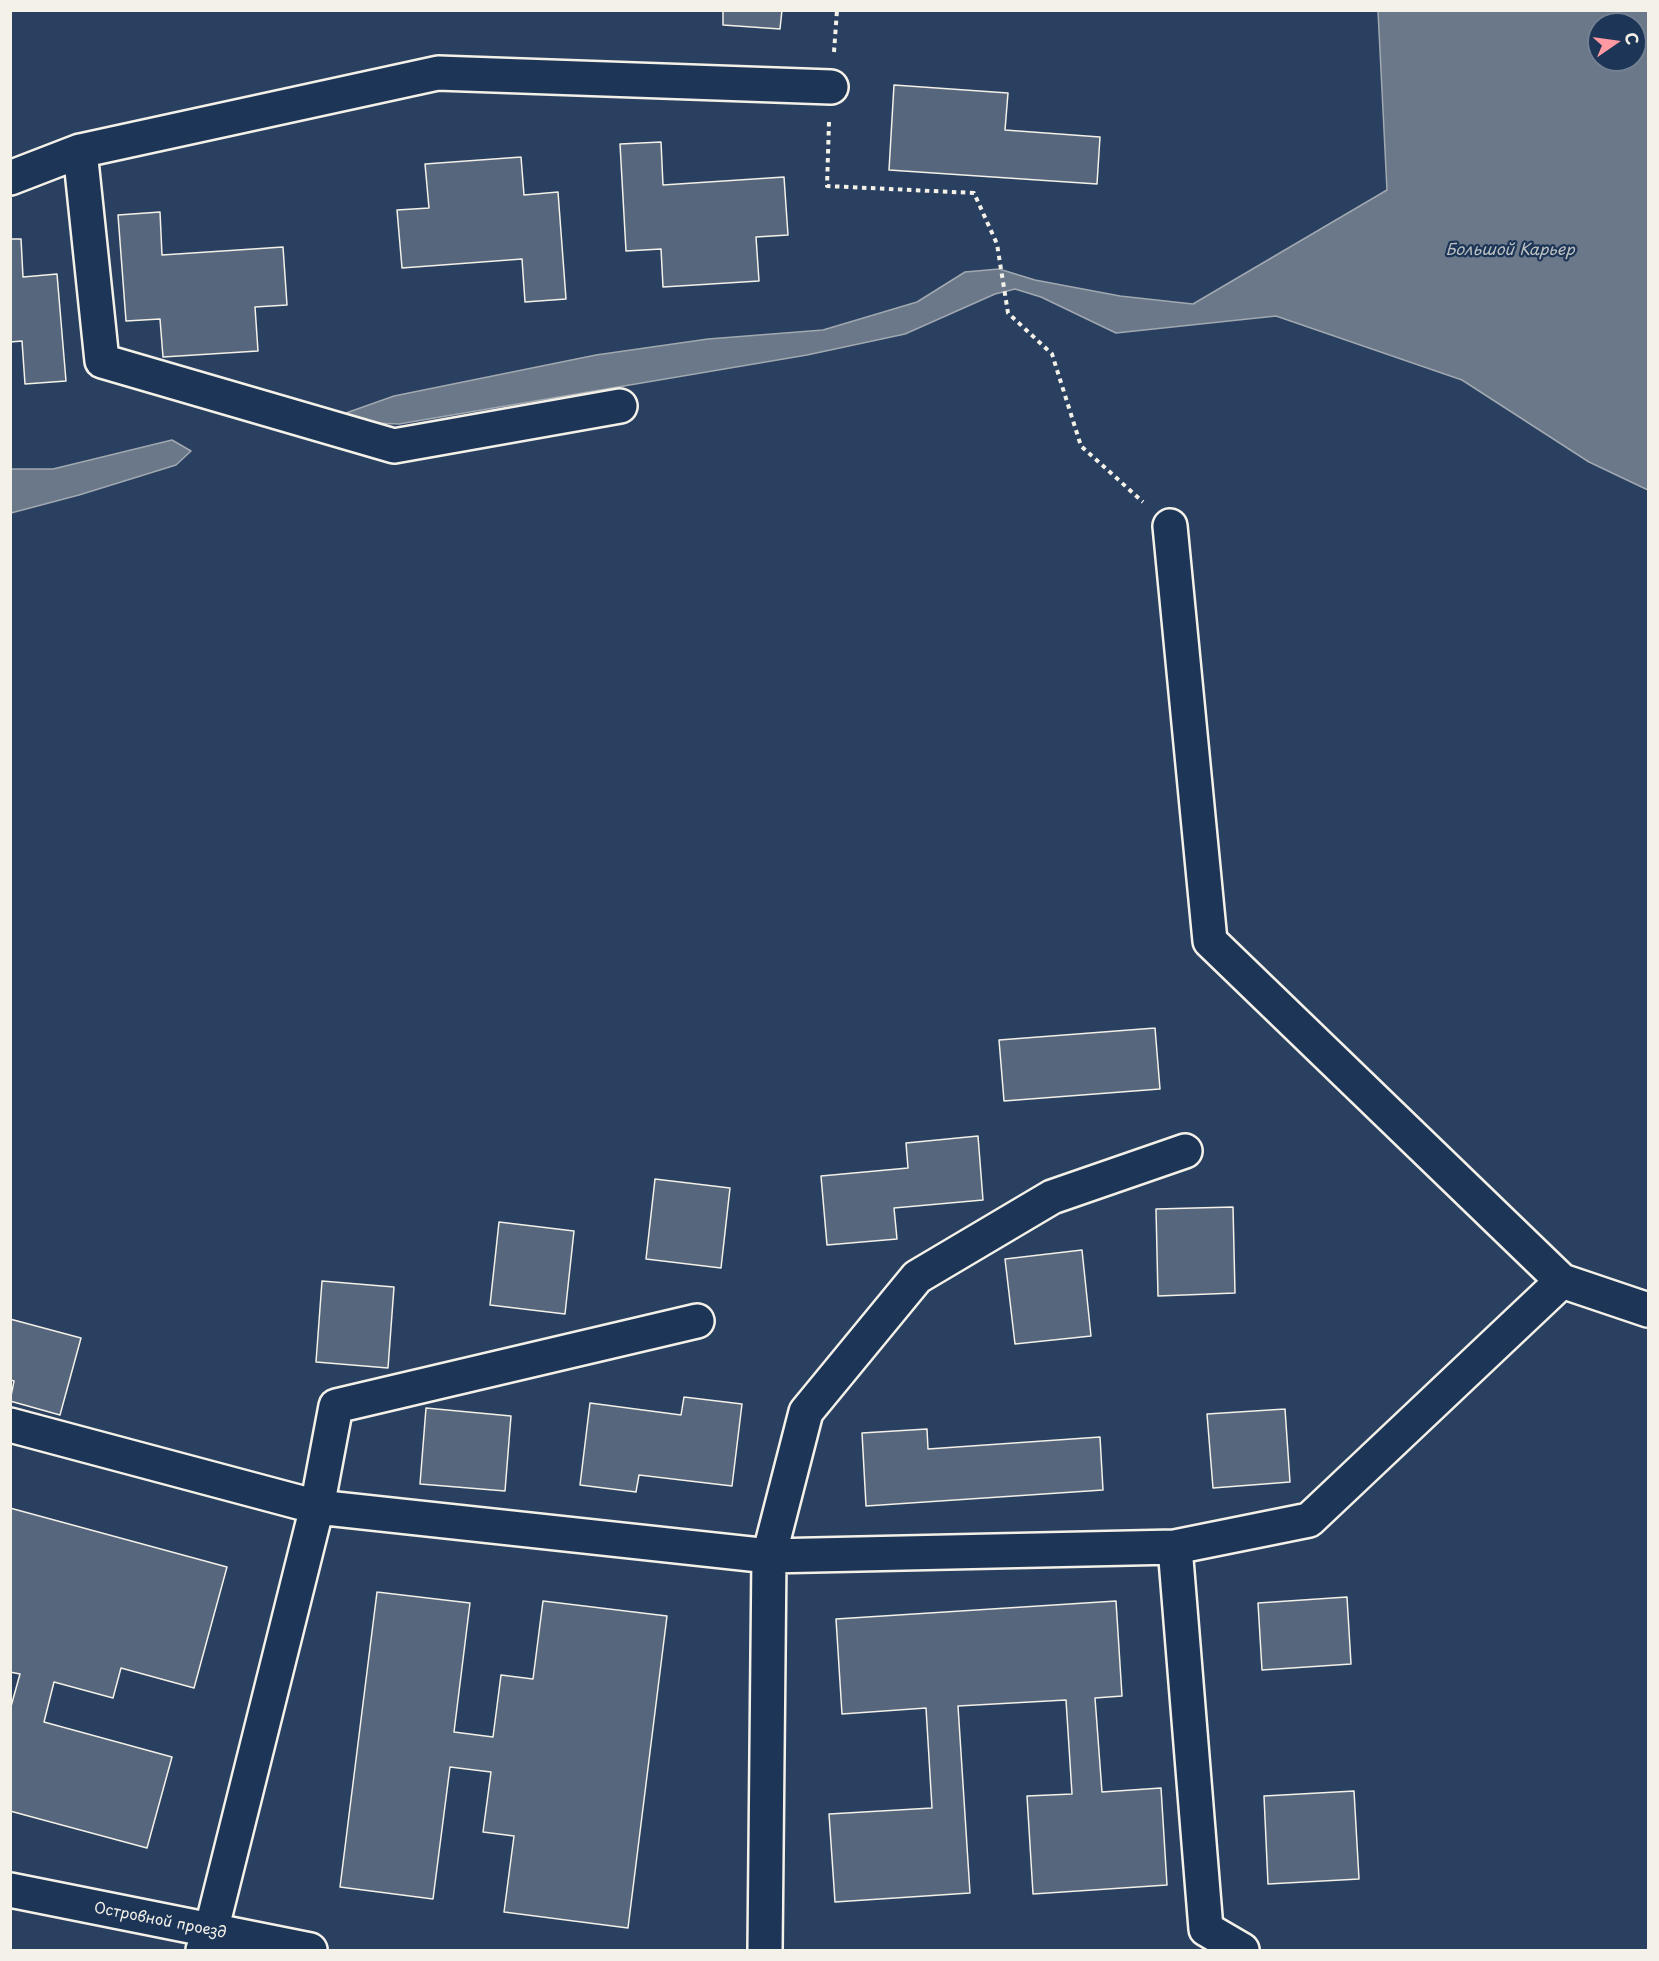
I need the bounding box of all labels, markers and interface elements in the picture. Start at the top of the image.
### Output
north arrow [1587,12,1647,72]
text: С [1620,30,1646,47]
water label: Большой Карьер [1445,241,1575,261]
street label: Островной проезд [92,1899,228,1943]

